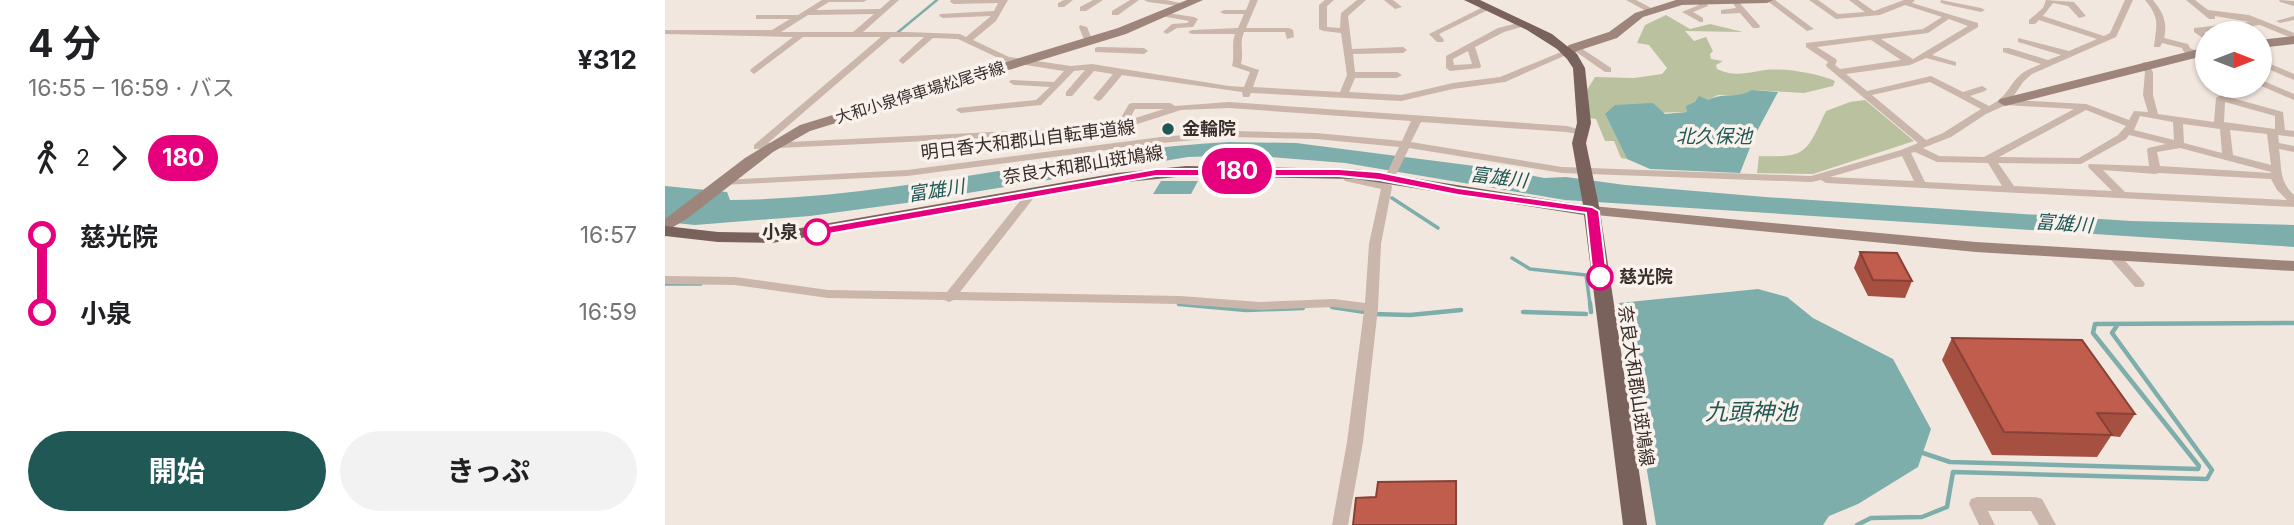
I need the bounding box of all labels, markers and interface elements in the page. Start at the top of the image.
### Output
text: 4 分 [28,20,101,66]
north arrow [2195,21,2271,98]
map controls [2195,21,2272,98]
text: ¥312 [578,44,637,75]
street label: 大和小泉停車場松尾寺線 [833,57,1007,127]
text: 16:55 – 16:59 · バス [28,74,235,102]
street label: 明日香大和郡山自転車道線 [919,116,1136,163]
place label: 金輪院 [1182,118,1236,139]
marker: 金輪院 [1160,121,1176,137]
water label: 北久保池 [1676,125,1754,148]
icon: walk [28,139,66,177]
icon: forward [100,139,138,177]
street label: 奈良大和郡山斑鳩線 [1001,141,1165,188]
text: 180 [162,143,204,172]
text: 2 [76,144,90,172]
line badge: 180 [1197,148,1277,194]
text: 180 [1216,156,1258,185]
water label: 富雄川 [1469,163,1531,193]
water label: 富雄川 [906,174,968,206]
water label: 富雄川 [2035,210,2095,237]
marker: 小泉 [804,219,830,245]
text: 慈光院 [80,221,158,252]
text: 16:57 [580,221,637,249]
place label: 小泉 [762,221,798,242]
marker: 慈光院 [1587,264,1613,290]
place label: 慈光院 [1619,266,1673,287]
text: 小泉 [80,298,132,329]
text: 16:59 [579,298,637,326]
street label: 奈良大和郡山斑鳩線 [1615,304,1658,468]
water label: 九頭神池 [1705,398,1799,426]
button: 開始 [28,431,326,511]
button: きっぷ [340,431,637,511]

